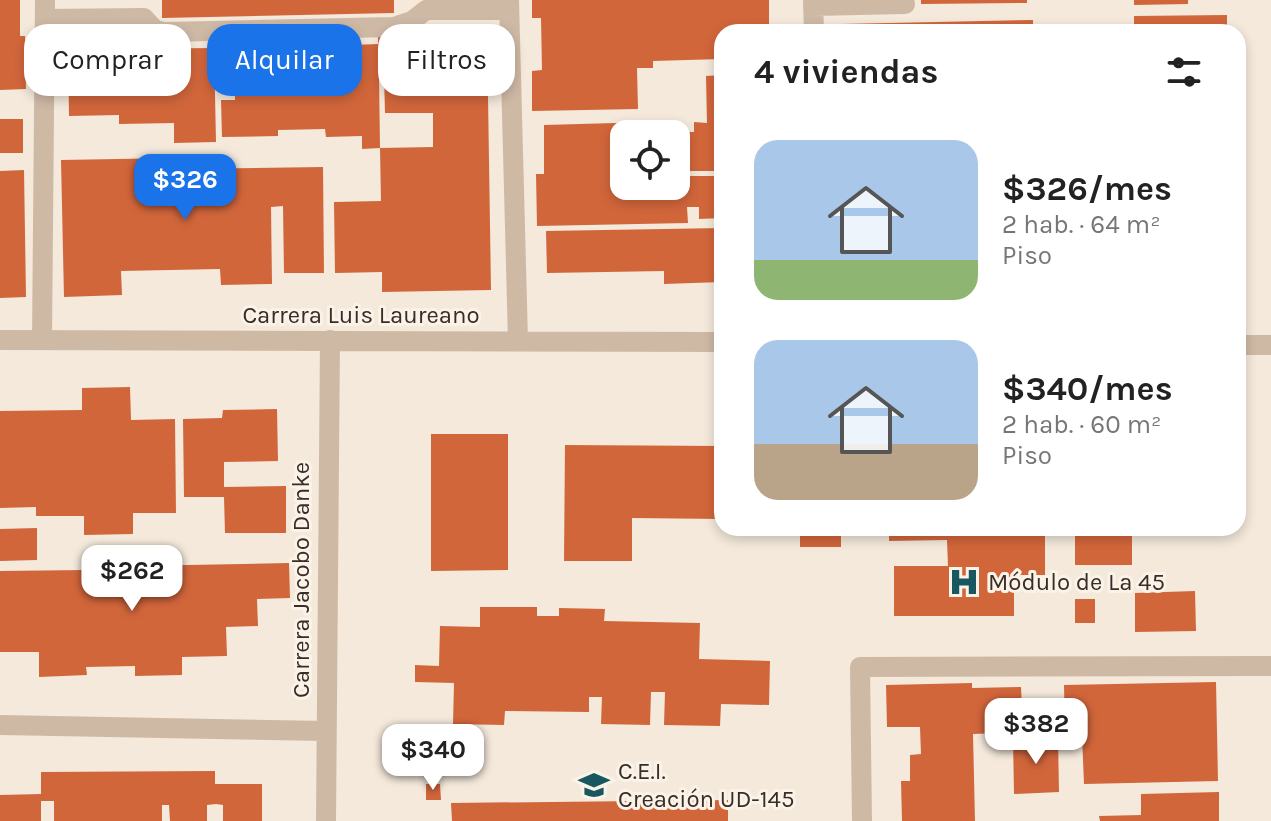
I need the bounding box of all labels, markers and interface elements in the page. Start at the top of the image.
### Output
chip: Comprar [24,24,191,96]
chip: Alquilar [207,24,362,96]
chip: Filtros [378,24,515,96]
icon: filters [1162,50,1206,94]
text: 4 viviendas [754,52,938,92]
map controls [610,120,690,200]
button: locate [610,120,690,200]
pin: $326 [138,154,232,222]
text: $326 [152,164,218,195]
text: $326/mes [1002,169,1172,209]
icon: home [818,172,914,268]
text: 2 hab. · 64 m² [1002,209,1161,240]
text: Piso [1002,240,1052,271]
street label: Carrera Luis Laureano [242,301,480,329]
text: $340/mes [1002,369,1173,409]
icon: home [818,372,914,468]
text: 2 hab. · 60 m² [1002,409,1162,440]
text: Piso [1002,440,1052,471]
street label: Carrera Jacobo Danke [287,462,315,698]
pin: $262 [85,545,179,613]
text: $262 [99,555,165,586]
hospital icon: Módulo de La 45 [947,565,981,599]
place label: Módulo de La 45 [988,568,1165,596]
pin: $382 [989,698,1083,766]
text: $382 [1003,708,1069,739]
pin: $340 [386,724,480,792]
text: $340 [400,734,466,765]
place label: C.E.I. Creación UD-145 [618,757,795,813]
school or university icon: C.E.I. Creación UD-145 [577,768,611,802]

